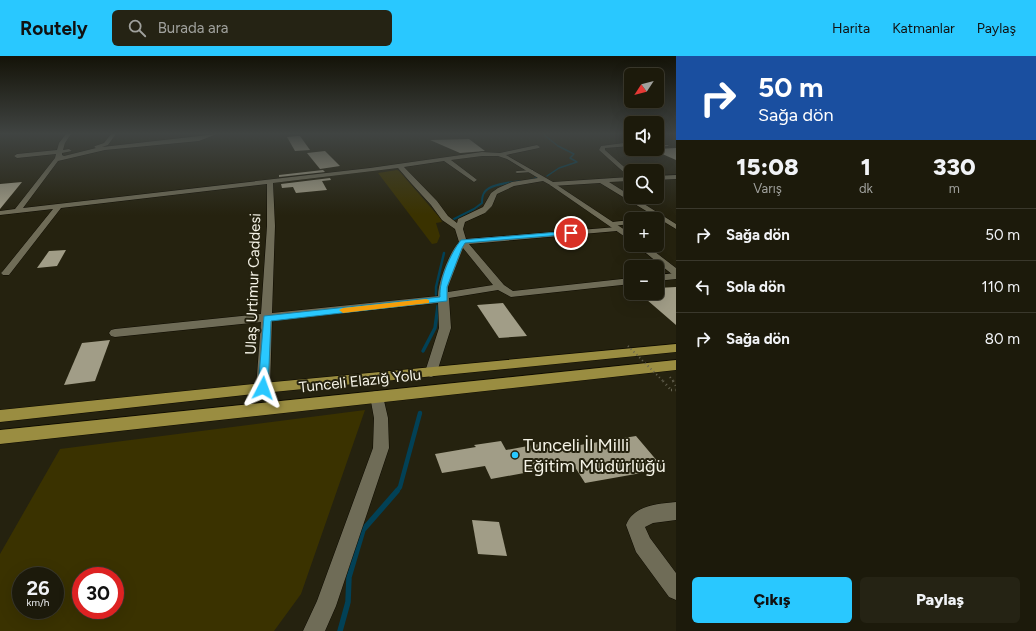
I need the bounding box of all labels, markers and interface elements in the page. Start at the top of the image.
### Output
search box [112,10,392,46]
text: Routely [20,17,88,40]
icon: search [126,17,148,39]
text: Burada ara [158,19,228,37]
text: Harita [832,20,870,37]
text: Katmanlar [892,20,955,37]
text: Paylaş [977,20,1016,37]
north arrow [624,68,664,108]
map controls [624,68,664,300]
text: 50 m [758,70,824,104]
icon: right [692,72,744,124]
text: Sağa dön [758,104,833,126]
button: sound [624,116,664,156]
text: 15:08 [736,152,799,181]
text: 1 [861,152,871,181]
text: 330 [933,152,976,181]
button: search [624,164,664,204]
text: Varış [753,181,782,196]
text: dk [859,181,873,196]
text: m [949,181,960,196]
button: + [624,212,664,252]
street label: Ulaş Urtimur Caddesi [242,213,264,355]
pin [554,216,588,250]
icon: arrive [560,222,582,244]
icon: right [692,224,714,246]
text: Sağa dön [726,226,790,244]
text: 50 m [985,226,1020,244]
button: − [624,260,664,300]
icon: left [692,276,714,298]
text: Sola dön [726,278,785,296]
text: 110 m [982,278,1020,296]
icon: right [692,328,714,350]
text: Sağa dön [726,330,790,348]
text: 80 m [985,330,1020,348]
street label: Tunceli Elazığ Yolu [298,366,422,396]
position arrow [242,367,284,409]
place label: Tunceli İl Milli Eğitim Müdürlüğü [523,434,666,477]
marker: Tunceli İl Milli Eğitim Müdürlüğü [510,450,520,460]
speed limit sign: 30 [72,567,124,619]
text: 26 [26,576,50,600]
button: Çıkış [692,577,852,623]
button: Paylaş [860,577,1020,623]
text: km/h [27,596,49,609]

